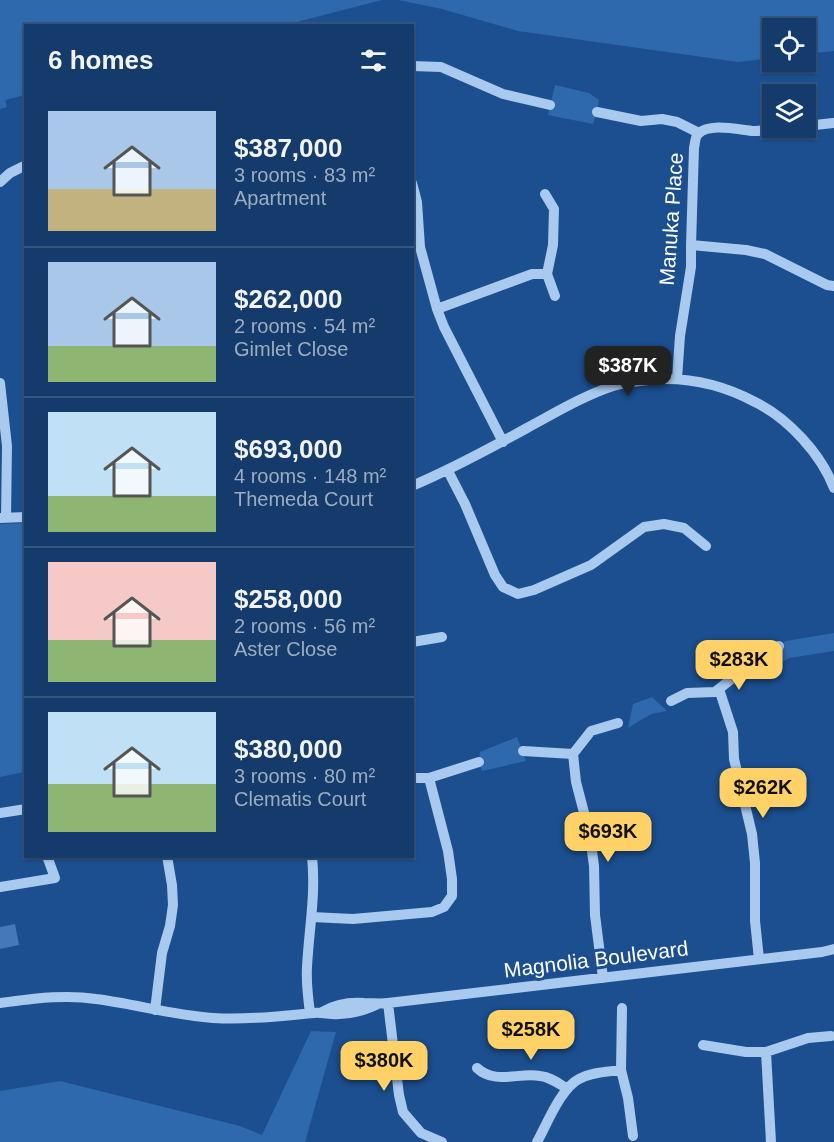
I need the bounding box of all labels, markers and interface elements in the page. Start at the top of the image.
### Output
map controls [762,18,816,138]
button: locate [762,18,816,72]
icon: filters [357,44,390,77]
text: 6 homes [48,45,154,75]
button: layers [762,84,816,138]
text: $387,000 [234,133,342,163]
icon: home [96,135,168,207]
street label: Manuka Place [655,152,687,286]
text: 3 rooms · 83 m² [234,164,375,186]
text: Apartment [234,187,326,209]
text: $262,000 [234,284,342,314]
icon: home [96,286,168,358]
text: 2 rooms · 54 m² [234,315,375,337]
text: Gimlet Close [234,338,348,360]
pin: $387K [586,346,670,397]
text: $387K [599,354,657,376]
text: $693,000 [234,434,342,464]
icon: home [96,436,168,508]
text: 4 rooms · 148 m² [234,465,386,487]
text: Themeda Court [234,488,373,510]
text: $258,000 [234,584,342,614]
icon: home [96,586,168,658]
text: 2 rooms · 56 m² [234,615,375,637]
text: Aster Close [234,638,337,660]
pin: $283K [697,640,781,691]
text: $283K [710,648,768,670]
text: $380,000 [234,734,342,764]
icon: home [96,736,168,808]
text: 3 rooms · 80 m² [234,765,375,787]
pin: $262K [721,768,805,819]
text: $262K [734,776,792,798]
text: Clematis Court [234,788,366,810]
pin: $693K [566,812,650,863]
text: $693K [579,820,637,842]
street label: Magnolia Boulevard [502,936,690,982]
pin: $258K [489,1010,573,1061]
text: $258K [502,1018,560,1040]
pin: $380K [342,1041,426,1092]
text: $380K [355,1049,413,1071]

